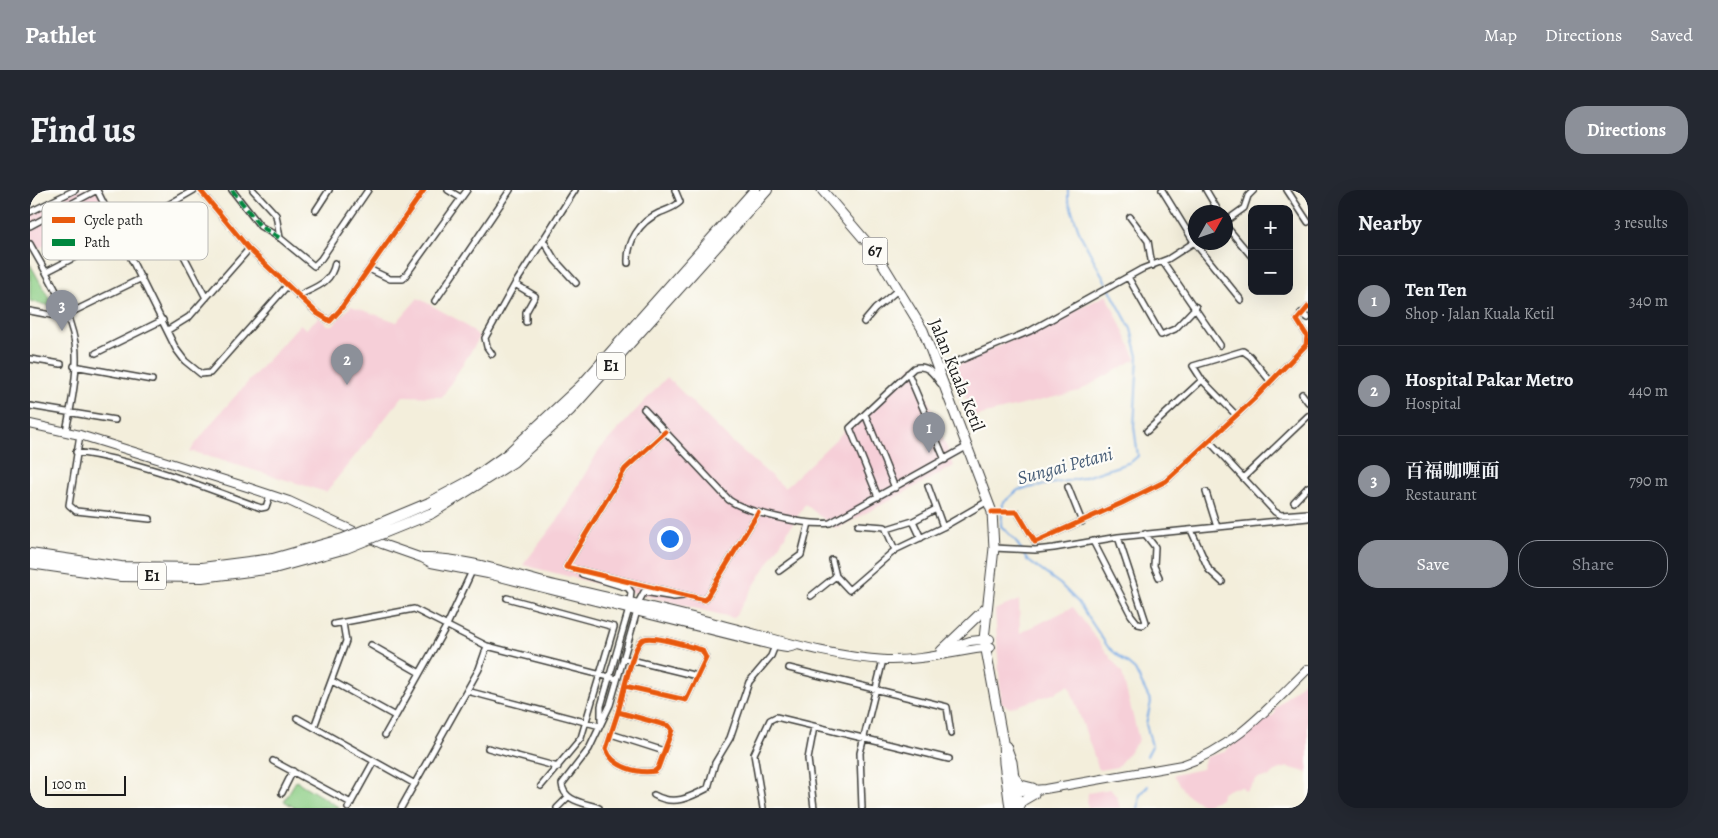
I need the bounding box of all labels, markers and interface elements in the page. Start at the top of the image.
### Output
text: Pathlet [25,19,96,51]
text: Map [1484,23,1517,47]
text: Directions [1545,23,1622,47]
text: Saved [1650,23,1693,47]
text: Find us [30,106,136,154]
button: Directions [1565,106,1688,154]
legend [42,202,208,260]
north arrow [1188,205,1233,250]
map controls [1248,205,1293,295]
button: + [1248,205,1293,250]
text: Nearby [1358,209,1421,237]
text: Cycle path [84,211,144,230]
text: 3 results [1614,212,1668,234]
text: Path [84,233,111,252]
road number: 67 [862,238,888,264]
button: − [1248,250,1293,295]
text: Ten Ten [1405,277,1467,303]
pin: 3 [46,290,78,331]
text: 1 [1371,290,1377,312]
text: 340 m [1629,290,1668,312]
text: Shop · Jalan Kuala Ketil [1405,303,1554,325]
street label: Jalan Kuala Ketil [923,315,991,435]
pin: 2 [331,344,363,385]
road number: E1 [597,352,625,380]
text: Hospital Pakar Metro [1405,367,1574,393]
text: 2 [1370,380,1378,402]
text: 440 m [1628,380,1668,402]
text: Hospital [1405,393,1461,415]
pin: 1 [913,412,945,453]
water label: Sungai Petani [1014,441,1116,491]
text: 百福咖喱面 [1405,458,1500,484]
text: 3 [1371,470,1377,492]
text: 790 m [1629,470,1668,492]
text: Restaurant [1405,484,1477,506]
your location [657,526,683,552]
button: Save [1358,540,1508,588]
button: Share [1518,540,1668,588]
road number: E1 [138,562,166,590]
scale bar [45,773,126,796]
text: 100 m [52,775,86,794]

